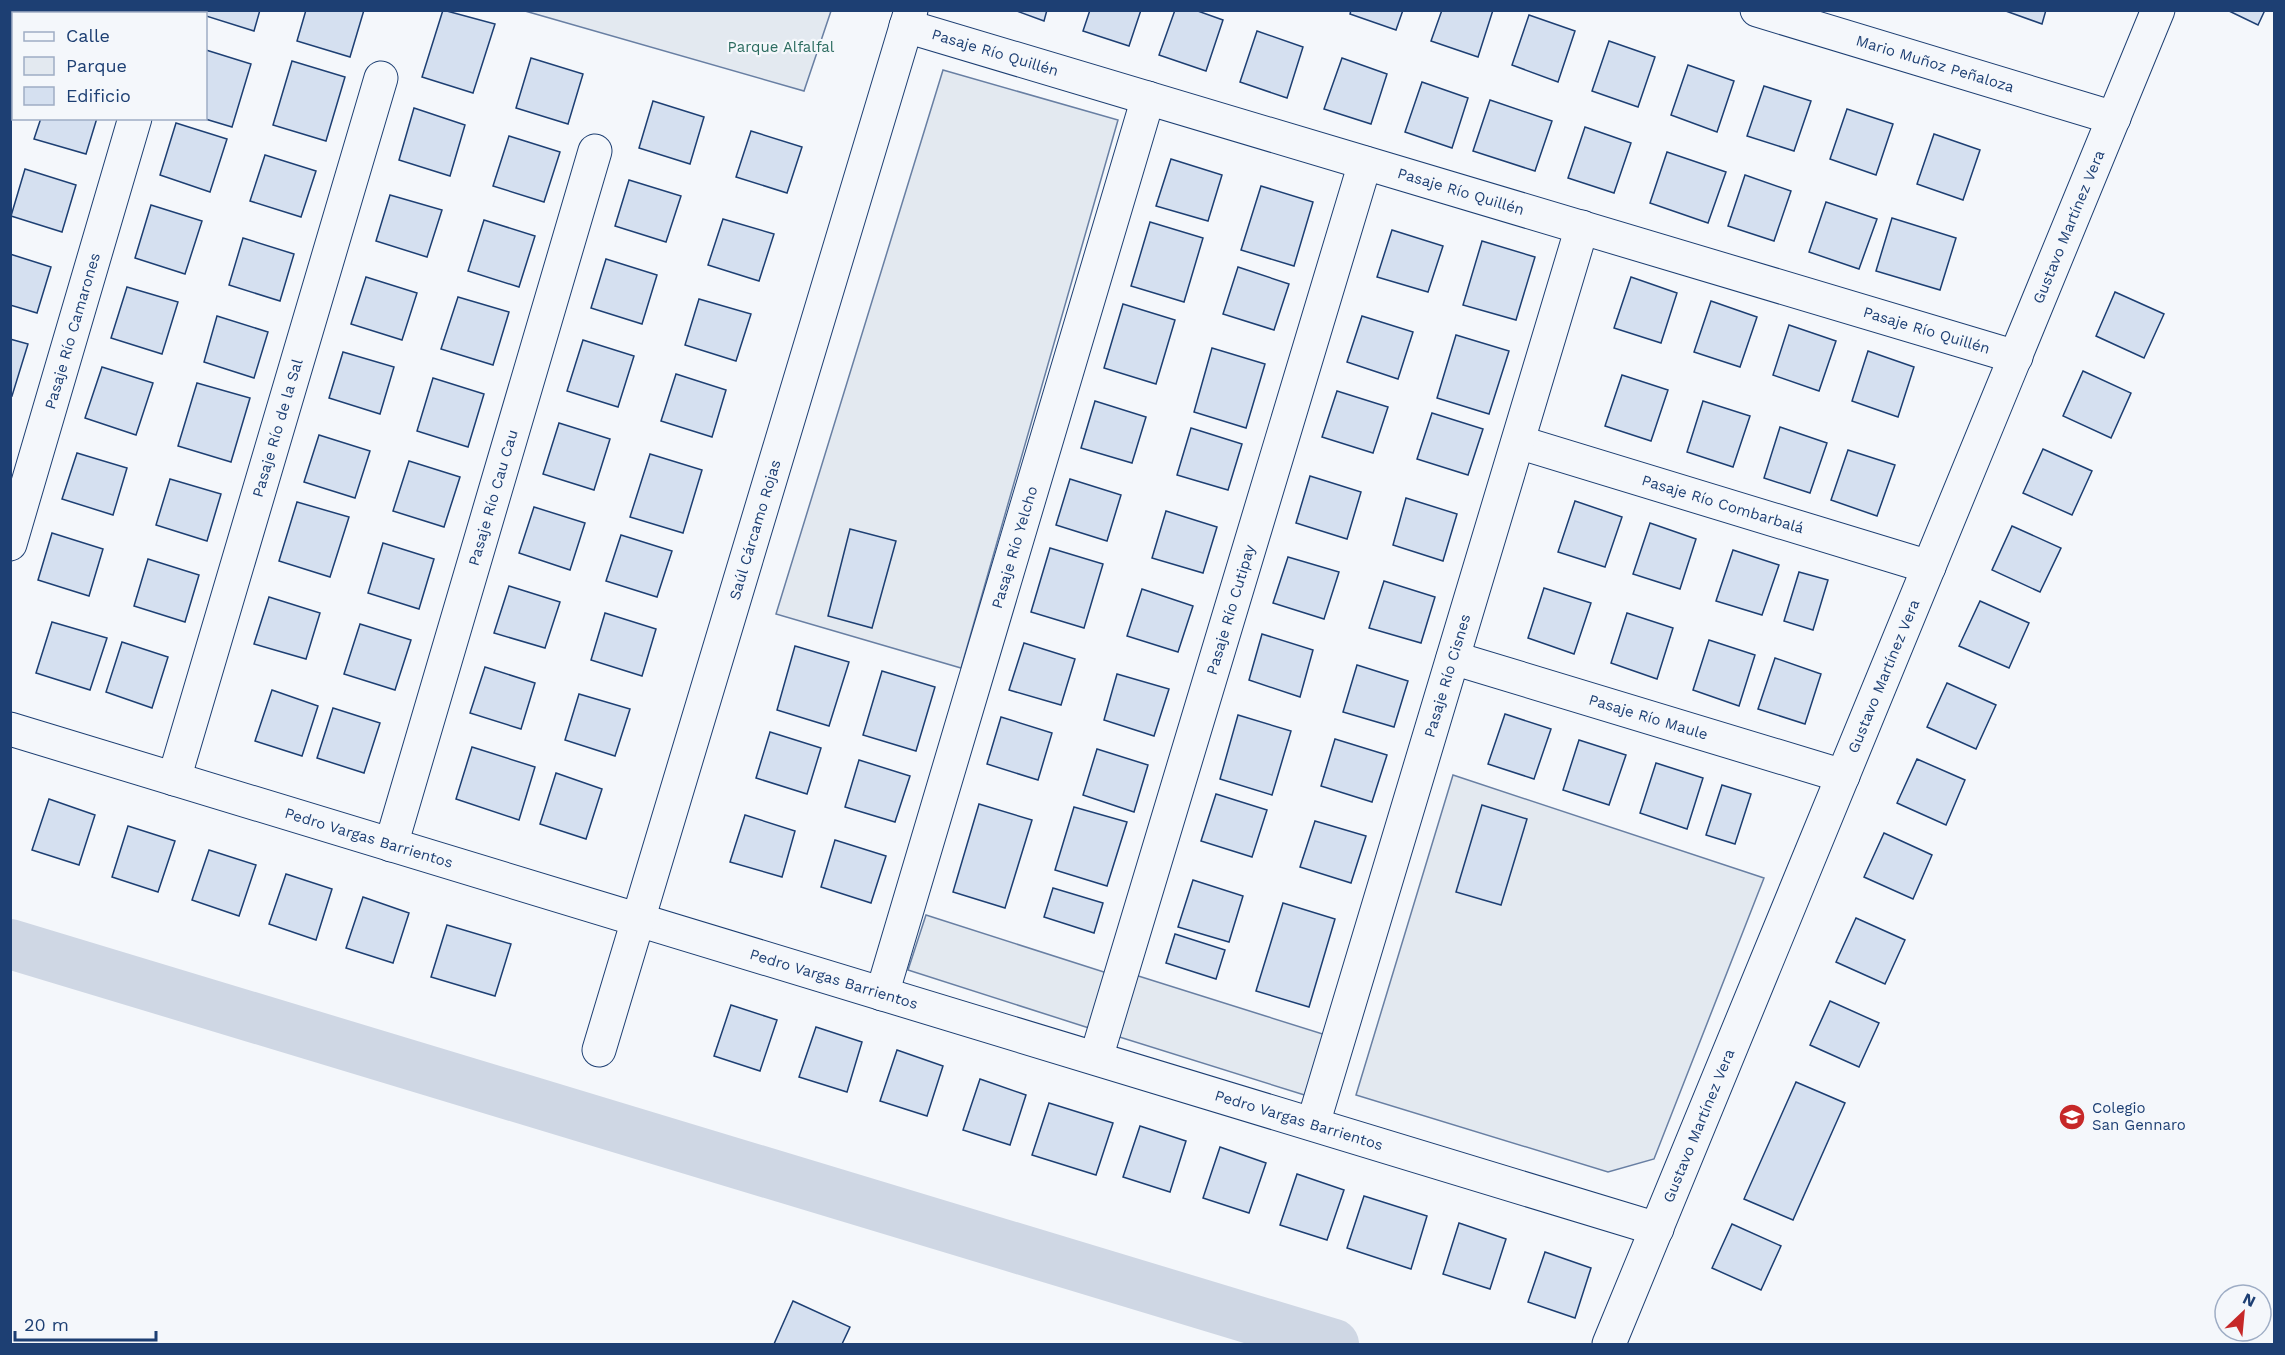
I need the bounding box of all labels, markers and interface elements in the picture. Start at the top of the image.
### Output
legend [12,12,207,120]
text: Calle [66,25,110,46]
street label: Pasaje Río Quillén [930,25,1061,80]
street label: Mario Muñoz Peñaloza [1854,31,2017,96]
park label: Parque Alfalfal [728,38,835,56]
text: Parque [66,55,127,76]
text: Edificio [66,85,131,106]
street label: Gustavo Martínez Vera [2029,147,2109,306]
street label: Pasaje Río Quillén [1395,164,1526,219]
street label: Pasaje Río Camarones [41,251,104,411]
street label: Pasaje Río Quillén [1861,303,1992,358]
street label: Pasaje Río de la Sal [249,356,307,499]
street label: Pasaje Río Cau Cau [465,427,522,568]
street label: Saúl Cárcamo Rojas [725,457,785,602]
street label: Pasaje Río Combarbalá [1640,471,1806,538]
street label: Pasaje Río Yelcho [988,484,1041,611]
street label: Pasaje Río Cutipay [1203,542,1259,677]
street label: Gustavo Martínez Vera [1844,596,1924,756]
street label: Pasaje Río Cisnes [1420,612,1474,740]
street label: Pasaje Río Maule [1586,691,1710,744]
street label: Pedro Vargas Barrientos [283,804,455,872]
street label: Pedro Vargas Barrientos [748,945,920,1013]
street label: Gustavo Martínez Vera [1659,1046,1739,1205]
street label: Pedro Vargas Barrientos [1213,1086,1385,1154]
place label: Colegio San Gennaro [2092,1099,2186,1134]
school or university icon: Colegio San Gennaro [2057,1102,2087,1132]
north arrow [2213,1283,2273,1343]
text: N [2240,1289,2259,1311]
scale bar [15,1304,156,1342]
text: 20 m [24,1314,69,1335]

